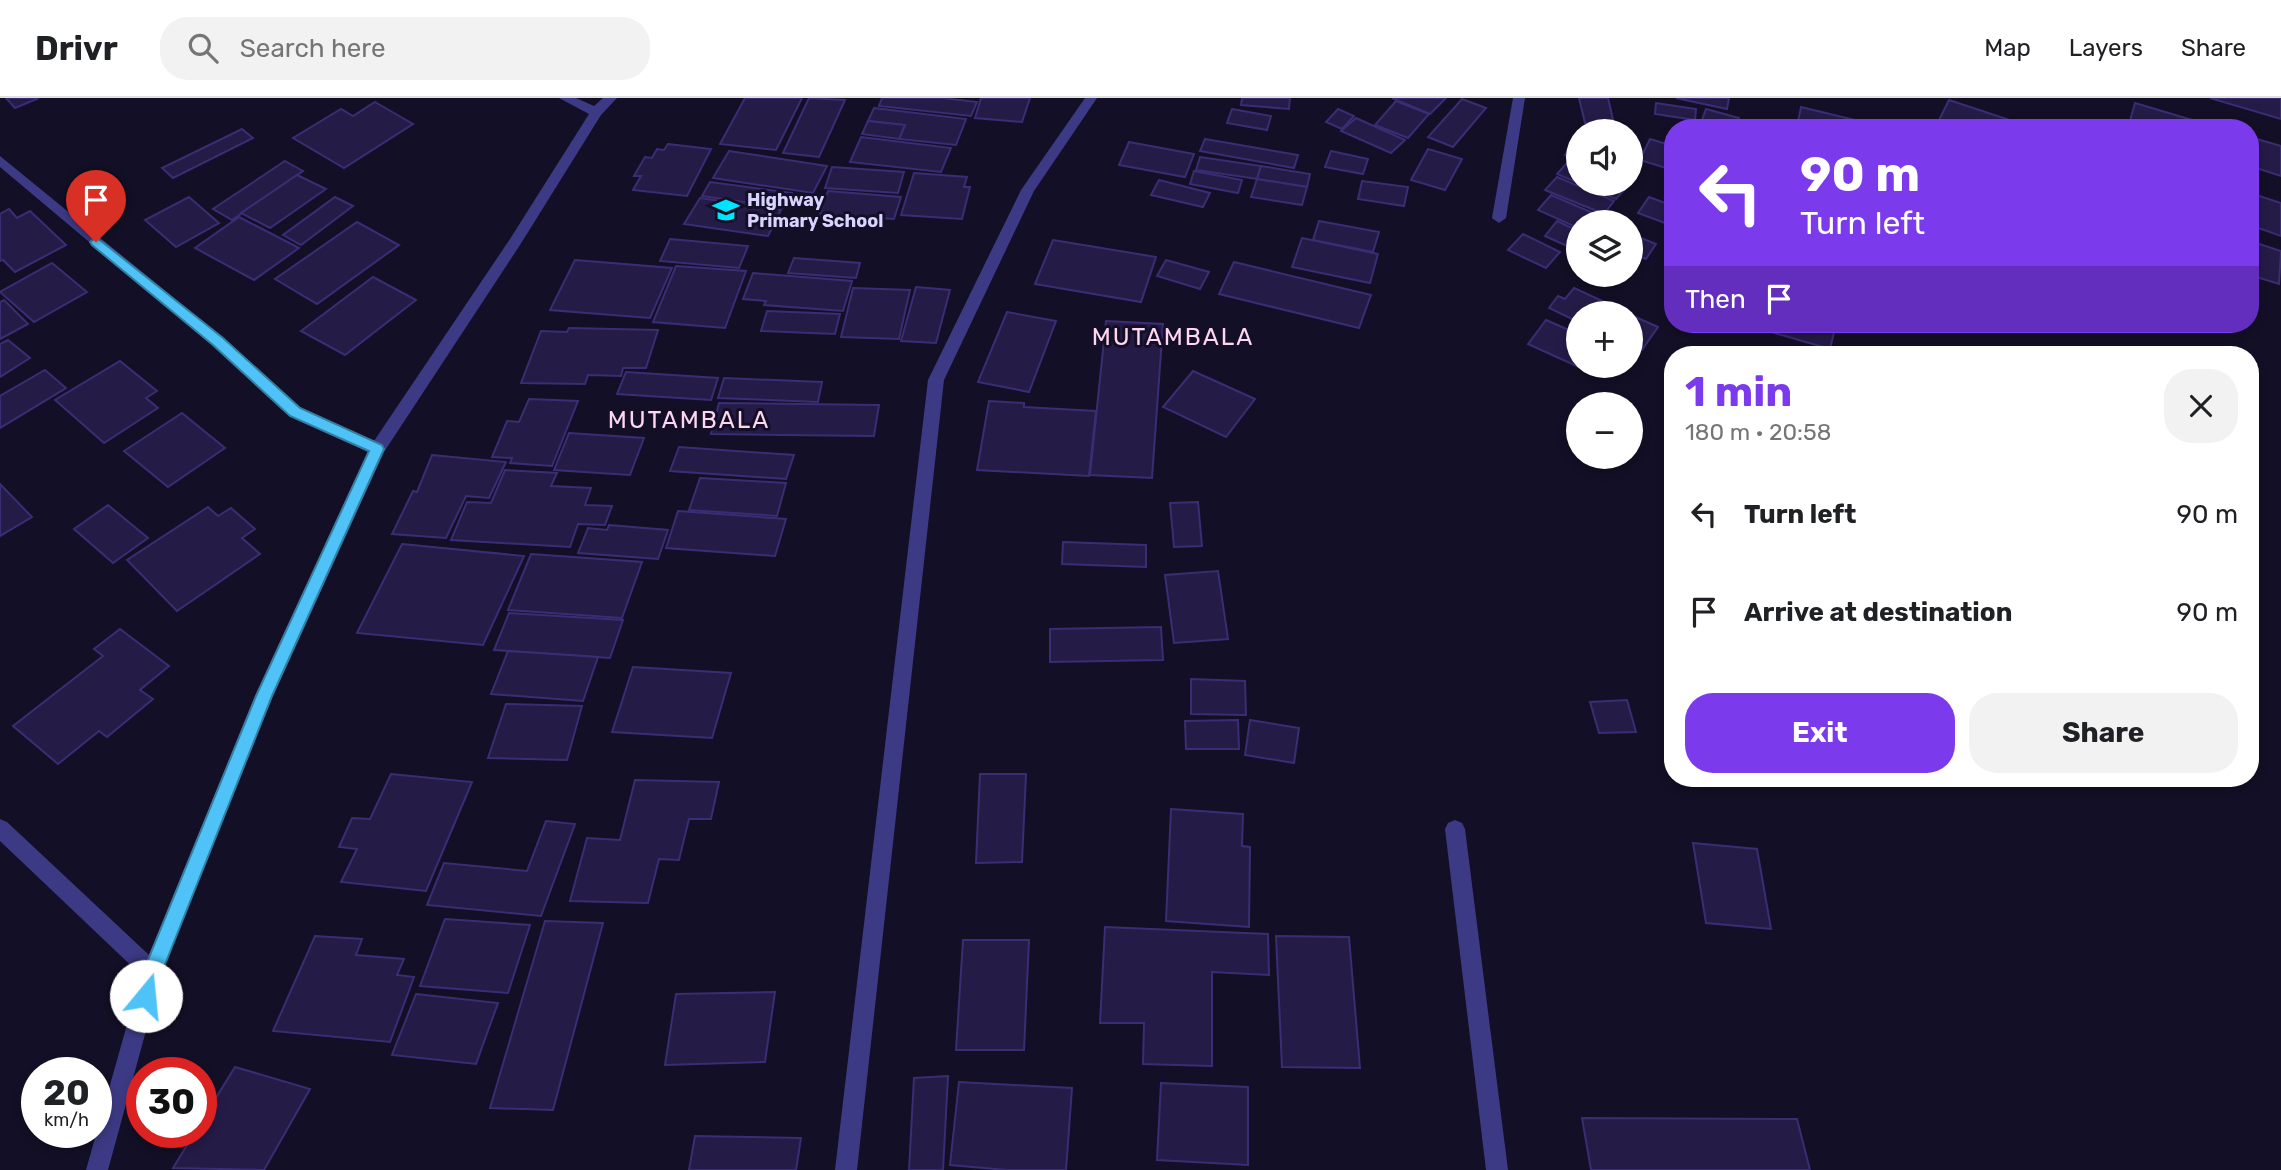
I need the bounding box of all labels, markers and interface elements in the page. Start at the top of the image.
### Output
search box [160,17,650,80]
text: Drivr [35,29,118,68]
icon: search [184,29,222,67]
text: Search here [240,33,386,64]
text: Map [1984,34,2031,62]
text: Layers [2069,34,2143,62]
text: Share [2181,34,2246,62]
map controls [1566,119,1643,469]
button: sound [1566,119,1643,196]
text: 90 m [1800,145,1920,203]
icon: left [1685,147,1776,238]
pin [66,170,126,242]
icon: arrive [77,181,115,219]
place label: Highway Primary School [747,189,883,232]
school or university icon: Highway Primary School [711,195,741,225]
text: Turn left [1800,204,1925,242]
button: layers [1566,210,1643,287]
icon: arrive [1760,280,1798,318]
text: Then [1685,284,1746,315]
button: + [1566,301,1643,378]
district label: MUTAMBALA [1092,323,1254,351]
text: 1 min [1685,367,1792,417]
button: close [2164,369,2238,443]
button: − [1566,392,1643,469]
district label: MUTAMBALA [608,406,770,434]
text: 180 m · 20:58 [1685,418,1831,446]
icon: left [1685,495,1723,533]
text: Turn left [1744,499,1856,530]
text: 90 m [2177,499,2238,530]
icon: arrive [1685,593,1723,631]
text: Arrive at destination [1744,597,2012,628]
text: 90 m [2177,597,2238,628]
button: Exit [1685,693,1955,773]
button: Share [1969,693,2238,773]
position arrow [109,959,183,1033]
speed limit sign: 30 [126,1057,217,1148]
text: 20 [43,1072,90,1114]
text: km/h [44,1109,89,1131]

